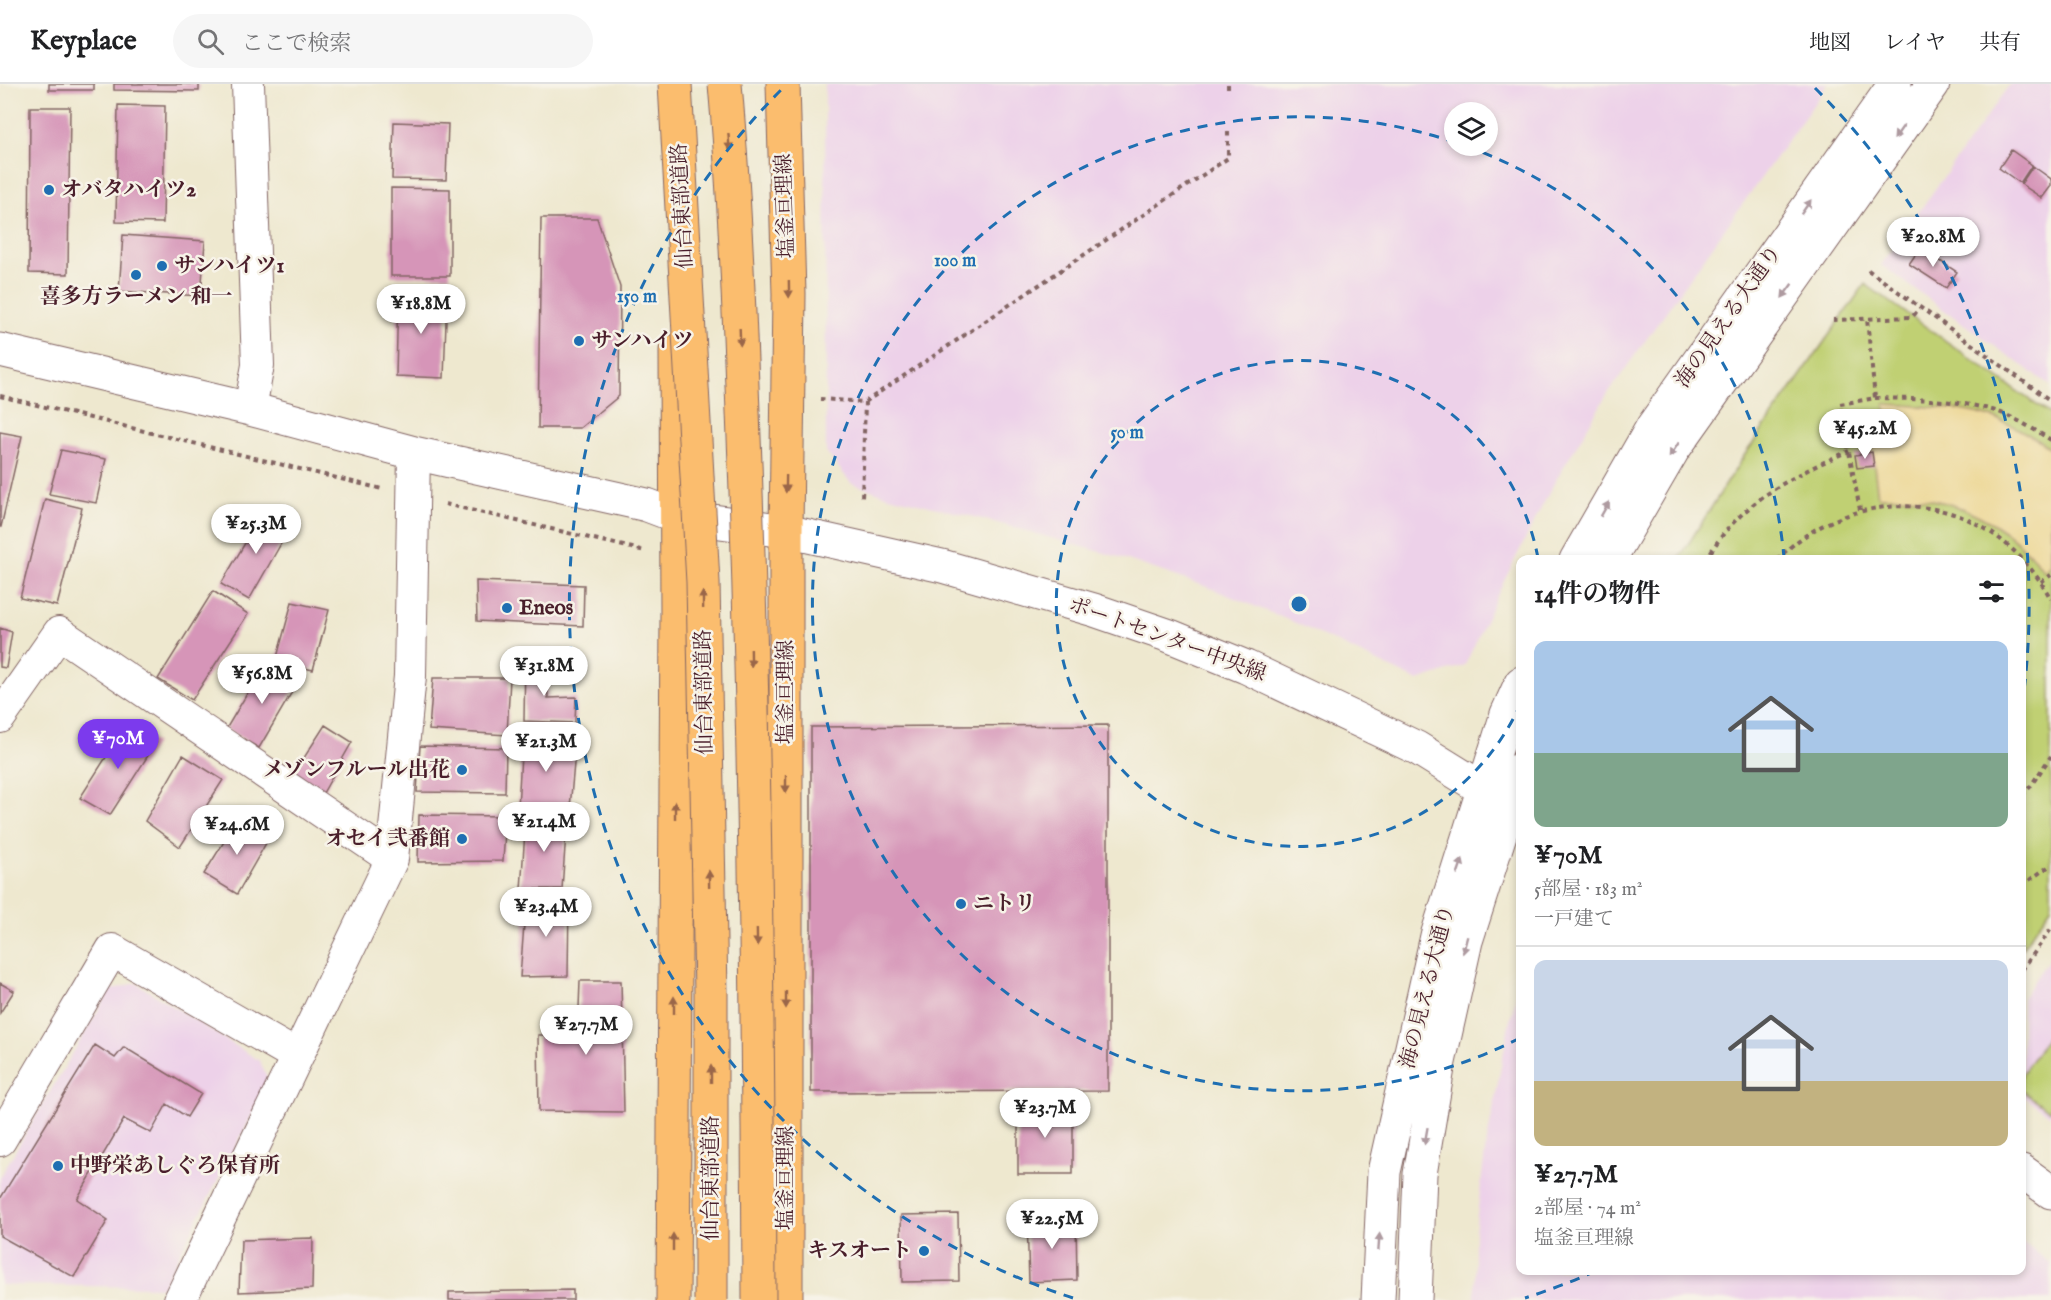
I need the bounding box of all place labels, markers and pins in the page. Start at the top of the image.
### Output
place label: オバタハイツ2 [61,177,196,204]
marker: オバタハイツ2 [42,183,56,197]
pin: ¥20.8M [1884,217,1982,268]
place label: サンハイツ1 [174,253,284,280]
marker: サンハイツ1 [155,259,169,273]
marker: 喜多方ラーメン 和一 [129,268,143,282]
place label: 喜多方ラーメン 和一 [40,284,232,311]
pin: ¥18.8M [372,284,470,335]
place label: サンハイツ [591,328,693,355]
marker: サンハイツ [572,334,586,348]
pin: ¥45.2M [1816,409,1914,460]
pin: ¥25.3M [207,504,305,555]
centre of rings [1289,594,1309,614]
place label: Eneos [519,595,573,622]
marker: Eneos [500,601,514,615]
pin: ¥31.8M [495,646,593,697]
pin: ¥56.8M [213,654,311,705]
pin: ¥70M [82,719,154,770]
pin: ¥21.3M [497,722,595,773]
place label: メゾンフルール出花 [263,757,450,784]
marker: メゾンフルール出花 [455,763,469,777]
pin: ¥21.4M [495,802,593,853]
pin: ¥24.6M [188,805,286,856]
place label: オセイ弐番館 [325,826,450,853]
marker: オセイ弐番館 [455,832,469,846]
pin: ¥23.4M [497,887,595,938]
place label: ニトリ [973,891,1036,918]
marker: ニトリ [954,897,968,911]
pin: ¥27.7M [537,1005,635,1056]
pin: ¥23.7M [996,1088,1094,1139]
place label: 中野栄あしぐろ保育所 [70,1153,280,1180]
marker: 中野栄あしぐろ保育所 [51,1159,65,1173]
pin: ¥22.5M [1003,1199,1101,1250]
place label: キスオート [807,1238,912,1265]
marker: キスオート [917,1244,931,1258]

